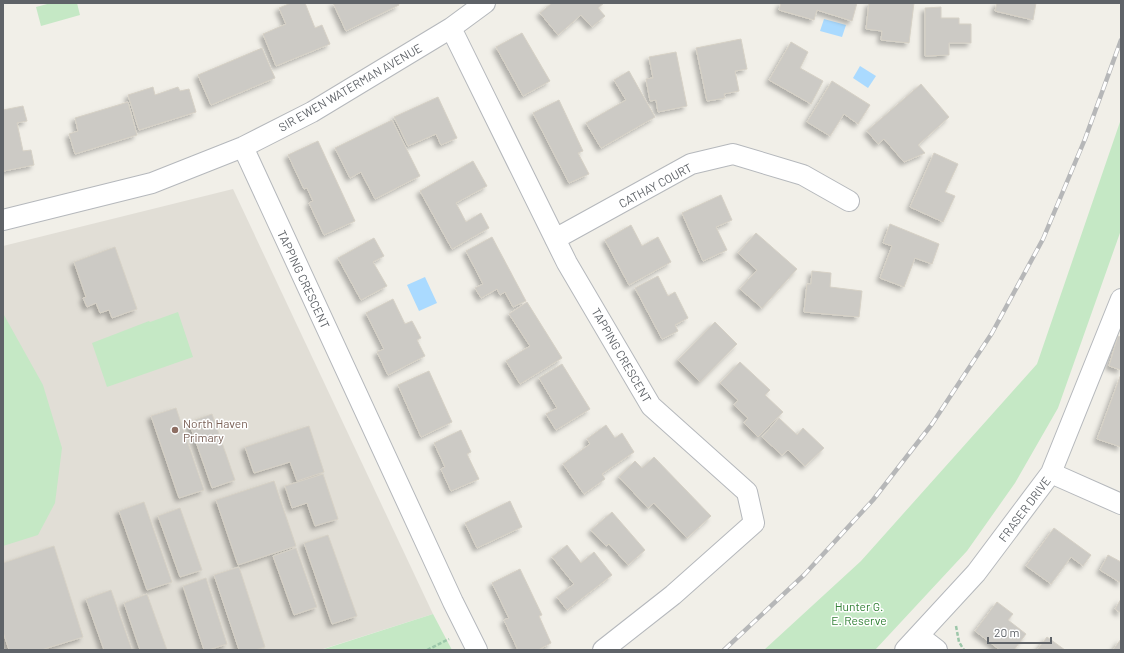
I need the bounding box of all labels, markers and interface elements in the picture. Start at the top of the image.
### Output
street label: SIR EWEN WATERMAN AVENUE [276,40,424,134]
street label: CATHAY COURT [616,160,694,210]
street label: TAPPING CRESCENT [275,228,333,331]
street label: TAPPING CRESCENT [589,305,655,405]
place label: North Haven Primary [183,416,248,444]
marker: North Haven Primary [170,425,180,435]
street label: FRASER DRIVE [995,474,1053,544]
park label: Hunter G. E. Reserve [831,599,887,627]
scale bar [988,619,1051,645]
text: 20 m [994,625,1020,639]

